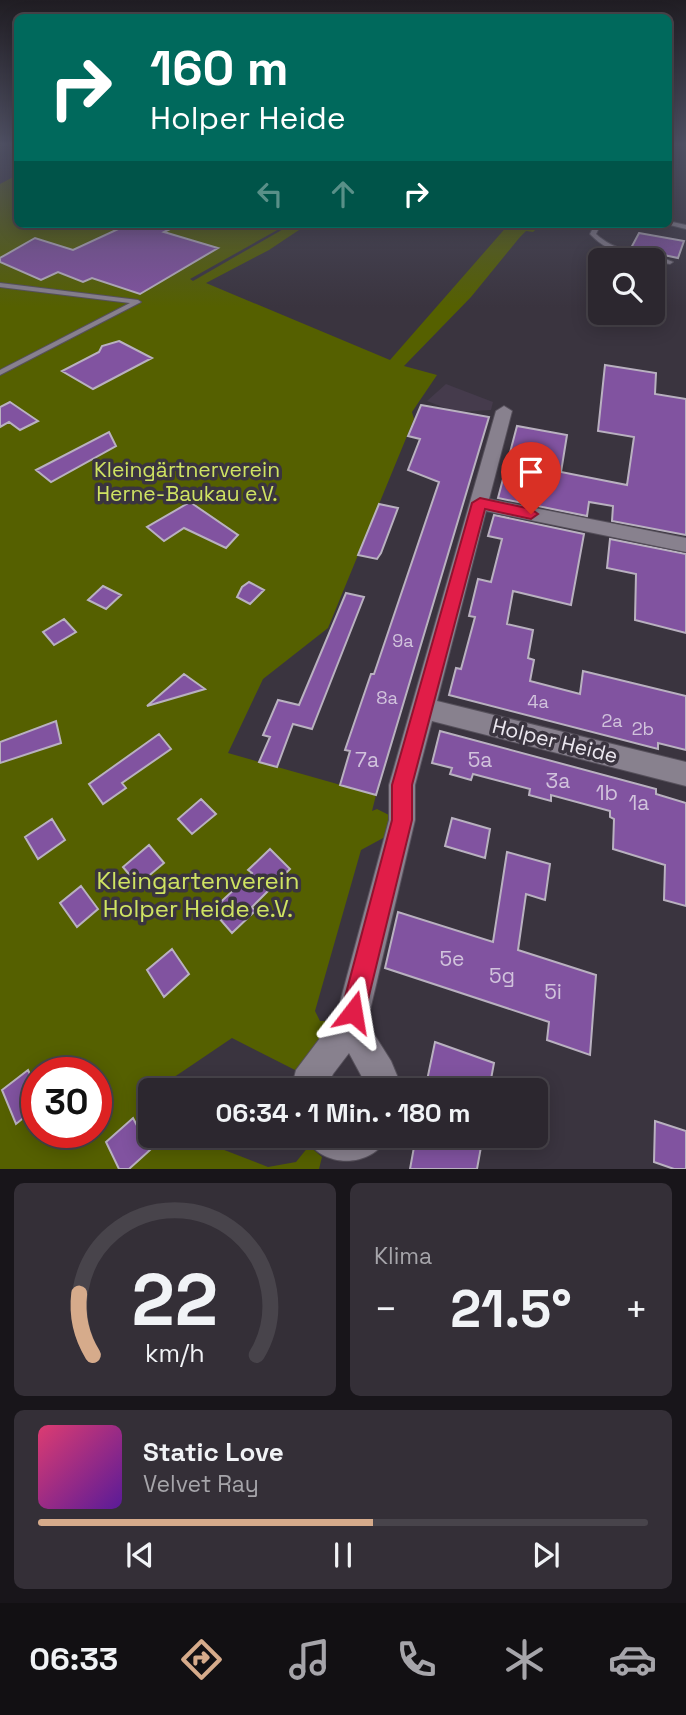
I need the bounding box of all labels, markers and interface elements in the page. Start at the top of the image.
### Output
text: 160 m [150,37,288,99]
icon: right [35,42,126,133]
text: Holper Heide [150,98,346,138]
icon: left [251,175,289,213]
icon: ahead [324,175,362,213]
icon: right [397,175,435,213]
map controls [588,248,665,325]
button: search [588,248,665,325]
pin [501,442,561,514]
icon: arrive [512,453,550,491]
park label: Kleingärtnerverein Herne-Baukau e.V. [94,456,280,507]
house number: 9a [392,629,414,652]
house number: 8a [376,686,398,709]
house number: 4a [527,690,549,713]
house number: 2a [601,709,623,732]
street label: Holper Heide [490,712,621,769]
house number: 2b [632,717,654,740]
house number: 7a [355,746,379,773]
house number: 5a [468,746,492,773]
house number: 3a [546,767,570,794]
house number: 1b [596,779,618,806]
house number: 1a [629,789,649,816]
park label: Kleingartenverein Holper Heide e.V. [97,865,299,924]
house number: 5e [439,945,465,972]
house number: 5g [489,962,515,989]
position arrow [316,975,390,1049]
house number: 5i [544,978,562,1005]
speed limit sign: 30 [21,1057,112,1148]
text: 06:34 · 1 Min. · 180 m [216,1096,470,1130]
text: Klima [374,1241,432,1271]
text: 22 [132,1254,218,1347]
text: 21.5° [450,1276,572,1342]
text: − [374,1285,398,1333]
text: + [624,1285,648,1333]
text: km/h [145,1337,205,1369]
text: Static Love [143,1435,284,1469]
text: Velvet Ray [143,1469,259,1499]
icon: previous [121,1536,159,1574]
icon: pause [324,1536,362,1574]
icon: next [527,1536,565,1574]
icon: directions [177,1635,226,1684]
icon: music [285,1635,334,1684]
icon: phone [392,1635,441,1684]
icon: climate [500,1635,549,1684]
icon: car [608,1635,657,1684]
text: 06:33 [29,1639,118,1679]

